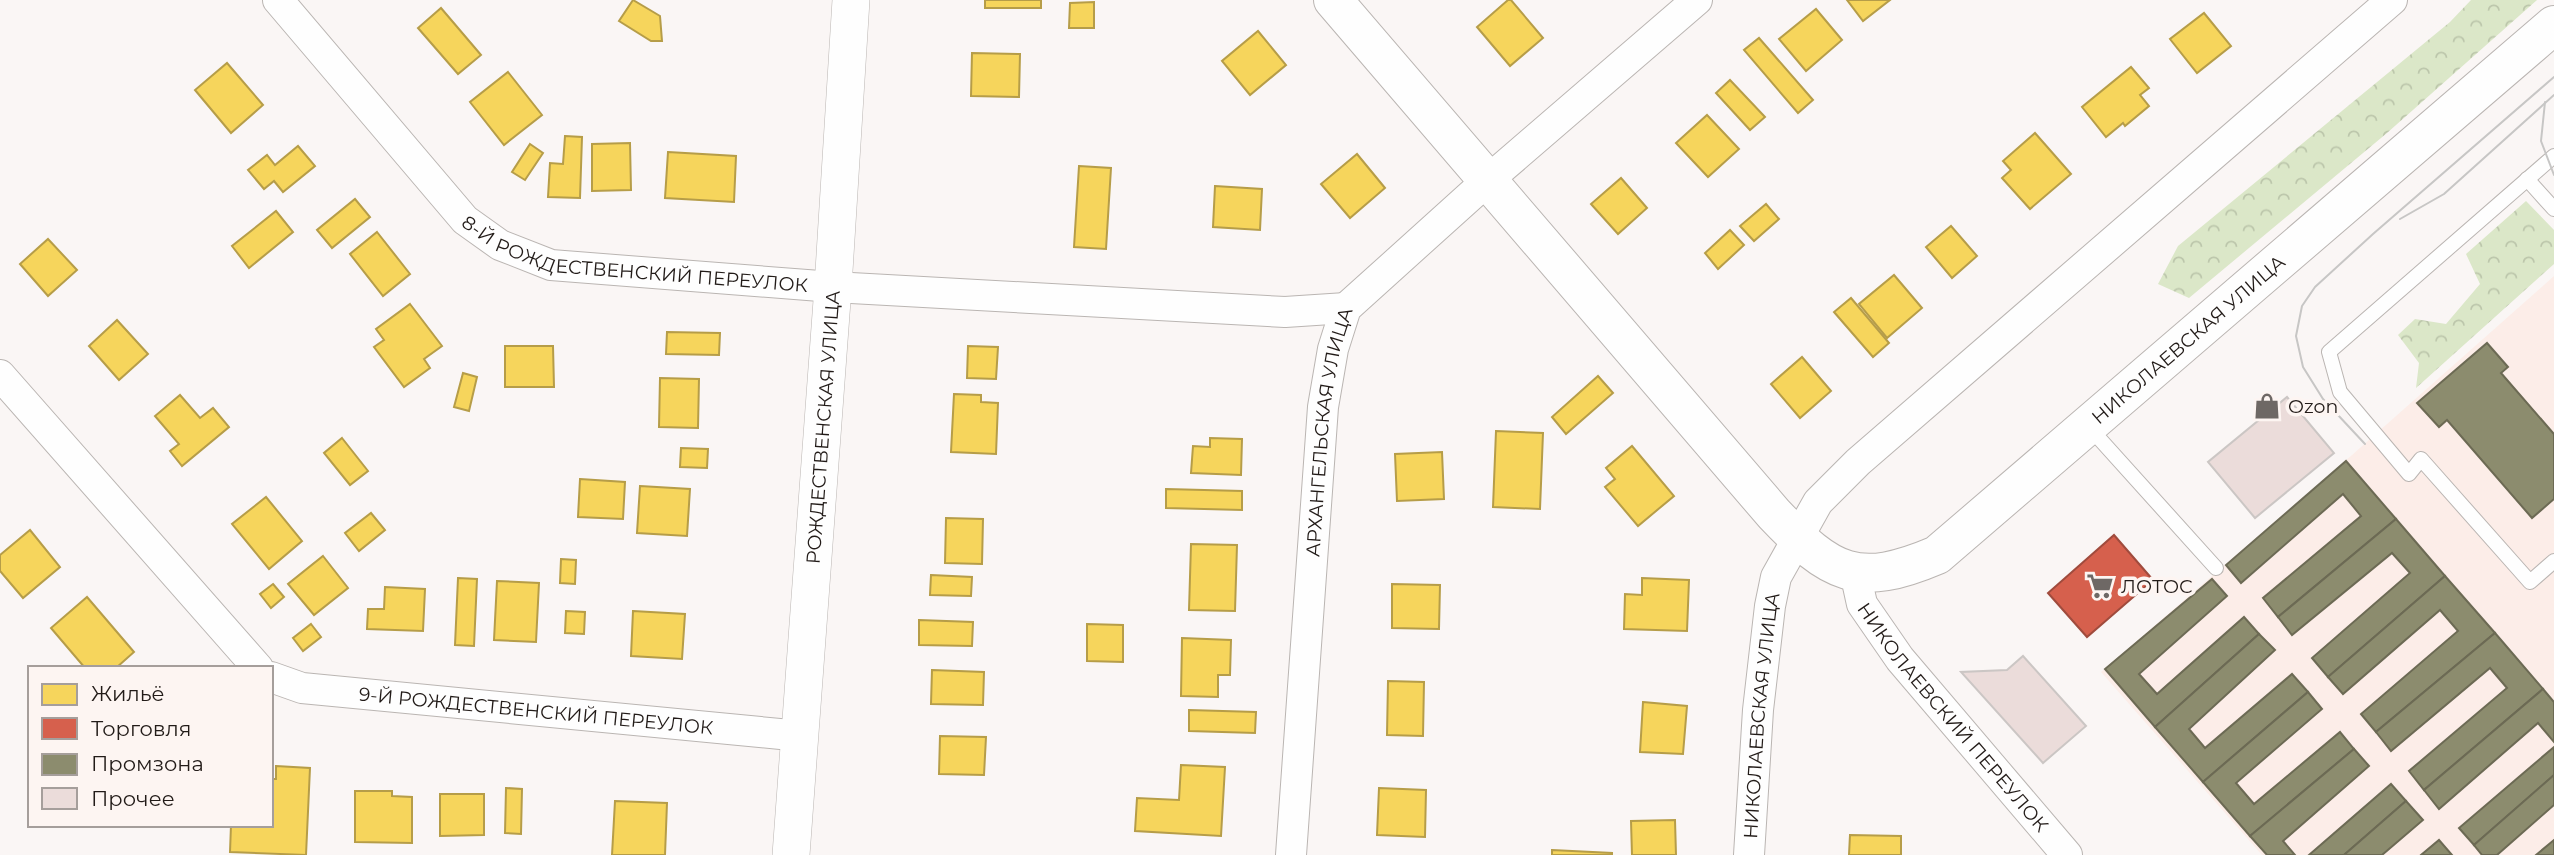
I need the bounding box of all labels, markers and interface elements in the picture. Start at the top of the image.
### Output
street label: 8-Й РОЖДЕСТВЕНСКИЙ ПЕРЕУЛОК [457,211,809,297]
street label: НИКОЛАЕВСКАЯ УЛИЦА [2087,250,2290,429]
street label: РОЖДЕСТВЕНСКАЯ УЛИЦА [802,290,845,565]
street label: АРХАНГЕЛЬСКАЯ УЛИЦА [1301,305,1357,558]
shop icon: Ozon [2252,391,2282,421]
place label: Ozon [2288,395,2338,418]
supermarket icon: ЛОТОС [2085,571,2115,601]
place label: ЛОТОС [2121,575,2193,598]
street label: НИКОЛАЕВСКАЯ УЛИЦА [1739,590,1785,840]
street label: НИКОЛАЕВСКИЙ ПЕРЕУЛОК [1852,598,2053,837]
legend [28,666,273,827]
text: Жильё [91,681,165,706]
street label: 9-Й РОЖДЕСТВЕНСКИЙ ПЕРЕУЛОК [358,683,714,739]
text: Торговля [91,716,192,741]
text: Промзона [91,751,204,776]
text: Прочее [91,786,175,811]

